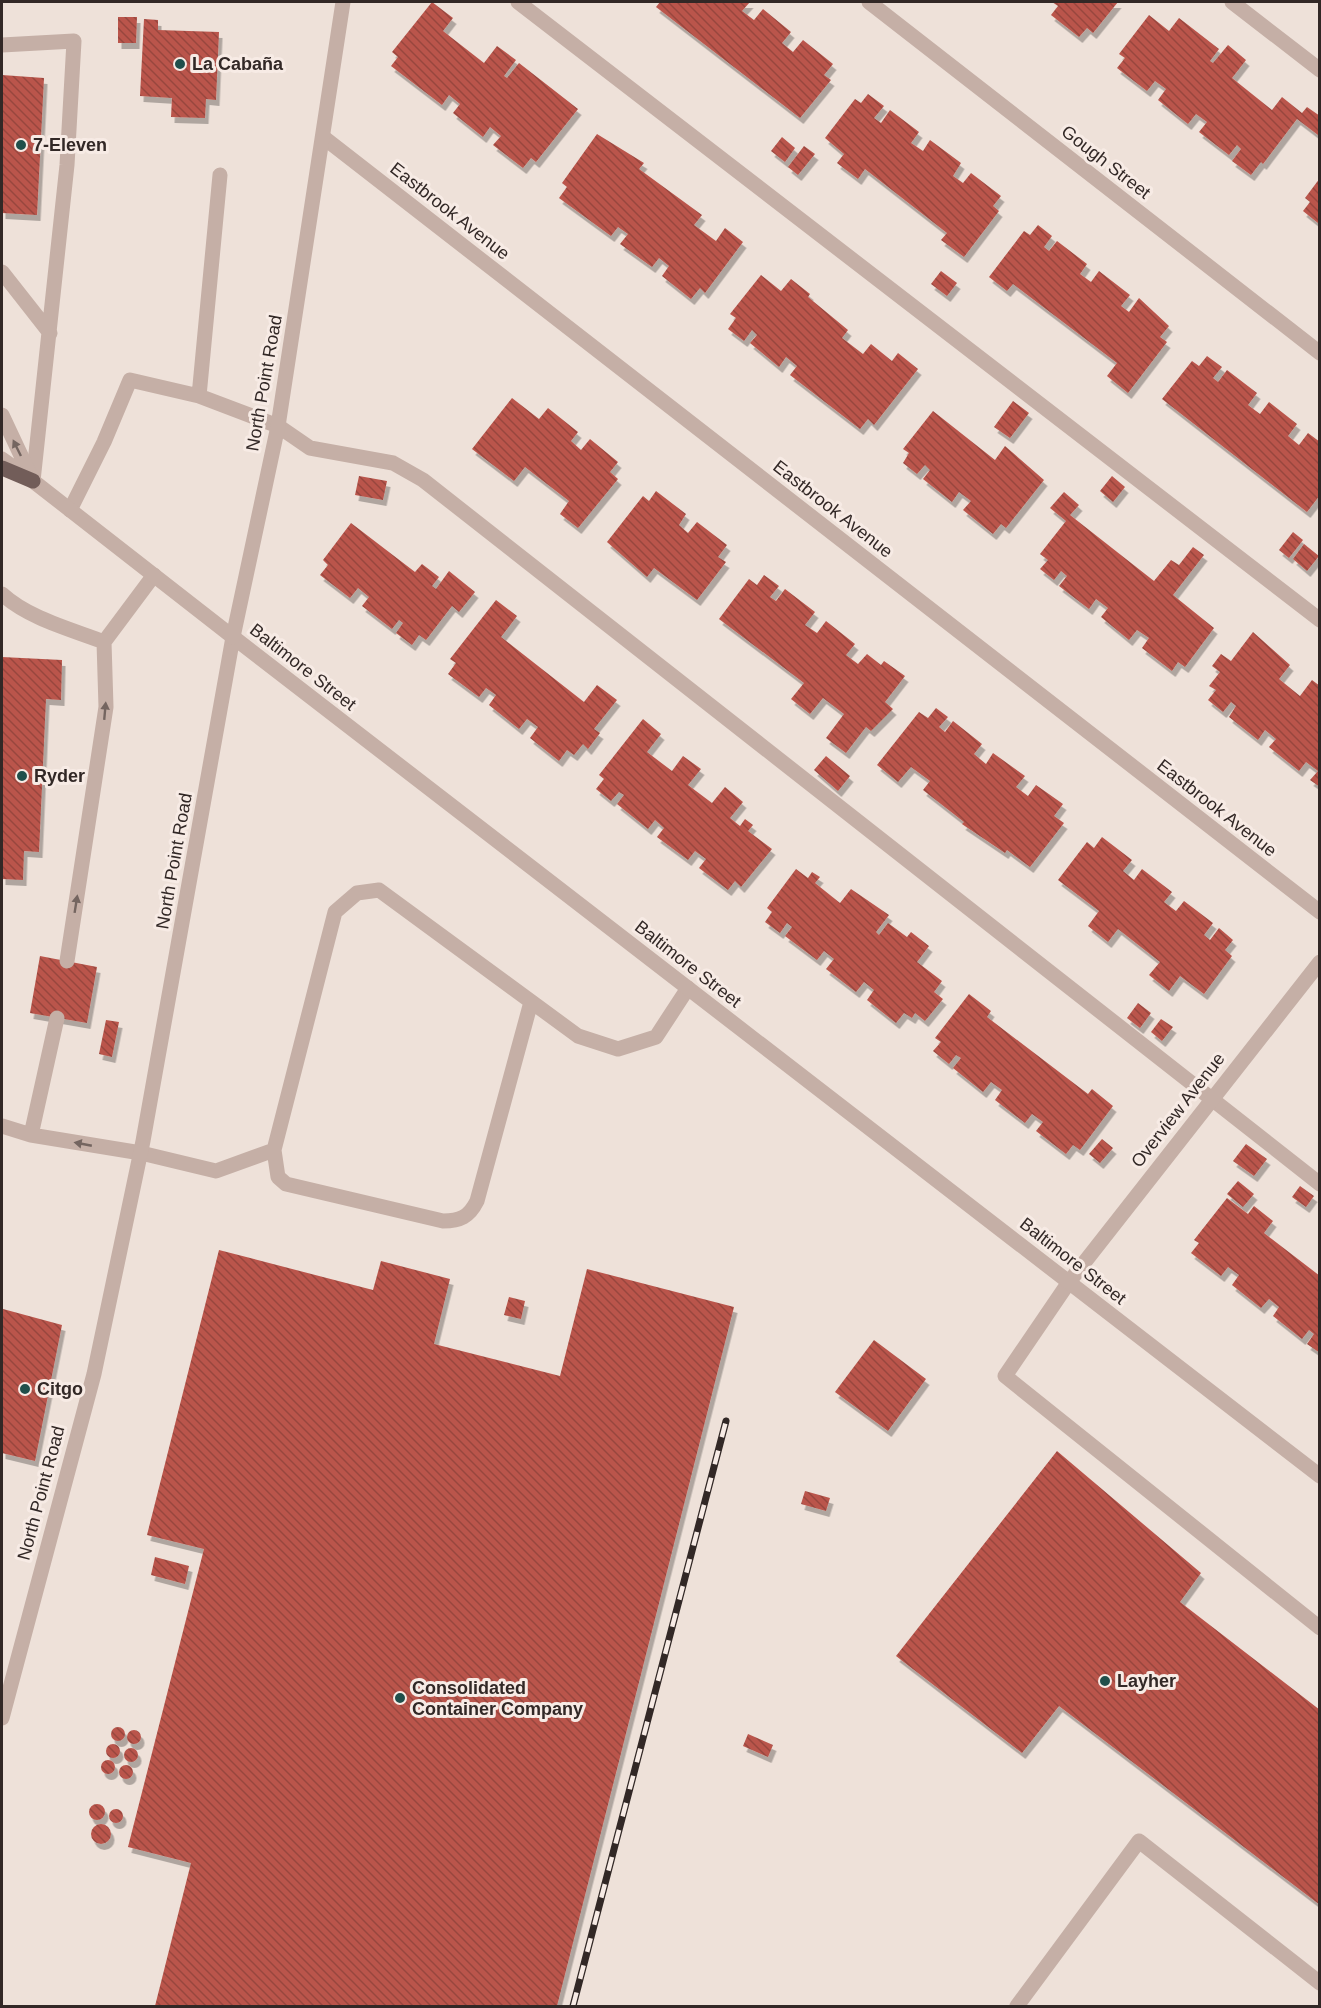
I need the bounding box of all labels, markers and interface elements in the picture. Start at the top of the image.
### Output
place label: La Cabaña [192,54,284,74]
marker: La Cabaña [173,57,187,71]
street label: Gough Street [1058,121,1154,203]
place label: 7-Eleven [33,135,107,155]
marker: 7-Eleven [14,138,28,152]
street label: Eastbrook Avenue [386,158,514,264]
street label: North Point Road [242,313,286,453]
one-way arrow [13,439,23,457]
street label: Eastbrook Avenue [769,456,897,562]
street label: Baltimore Street [246,619,360,715]
one-way arrow [100,701,110,720]
street label: Eastbrook Avenue [1153,755,1281,861]
place label: Ryder [34,766,85,786]
marker: Ryder [15,769,29,783]
street label: North Point Road [152,791,196,931]
one-way arrow [72,894,81,913]
street label: Baltimore Street [631,916,745,1012]
street label: Overview Avenue [1127,1049,1229,1171]
one-way arrow [73,1139,92,1148]
street label: Baltimore Street [1016,1213,1130,1309]
place label: Citgo [37,1379,83,1399]
marker: Citgo [18,1382,32,1396]
street label: North Point Road [13,1424,69,1562]
place label: Layher [1117,1671,1176,1691]
marker: Layher [1098,1674,1112,1688]
place label: Consolidated Container Company [412,1678,583,1719]
marker: Consolidated Container Company [393,1691,407,1705]

